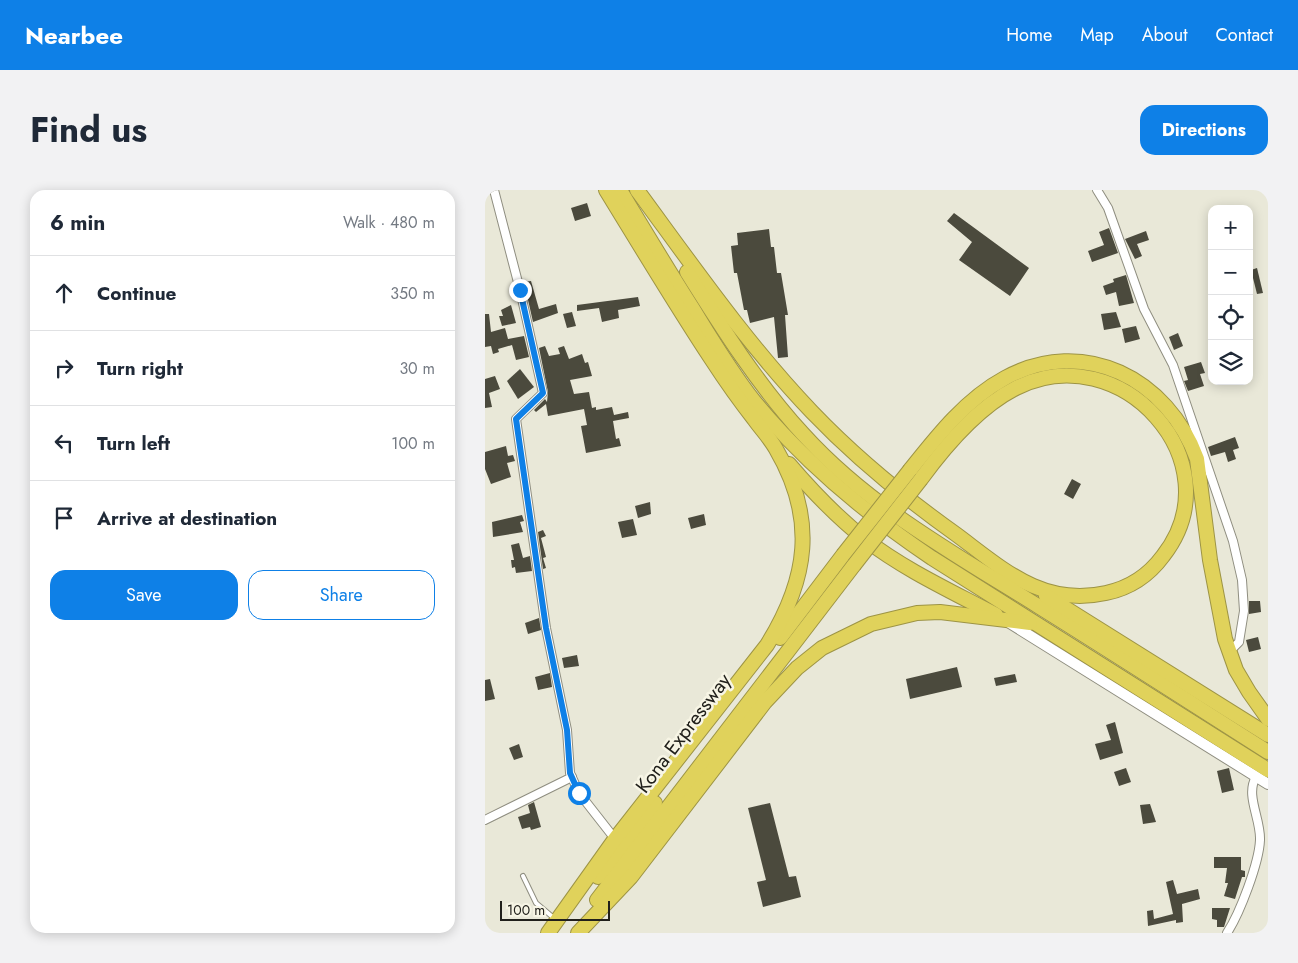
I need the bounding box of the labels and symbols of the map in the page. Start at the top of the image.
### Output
route end [509,279,532,302]
street label: Kona Expressway [629,667,738,799]
route start [568,782,591,805]
scale bar [500,898,610,921]

